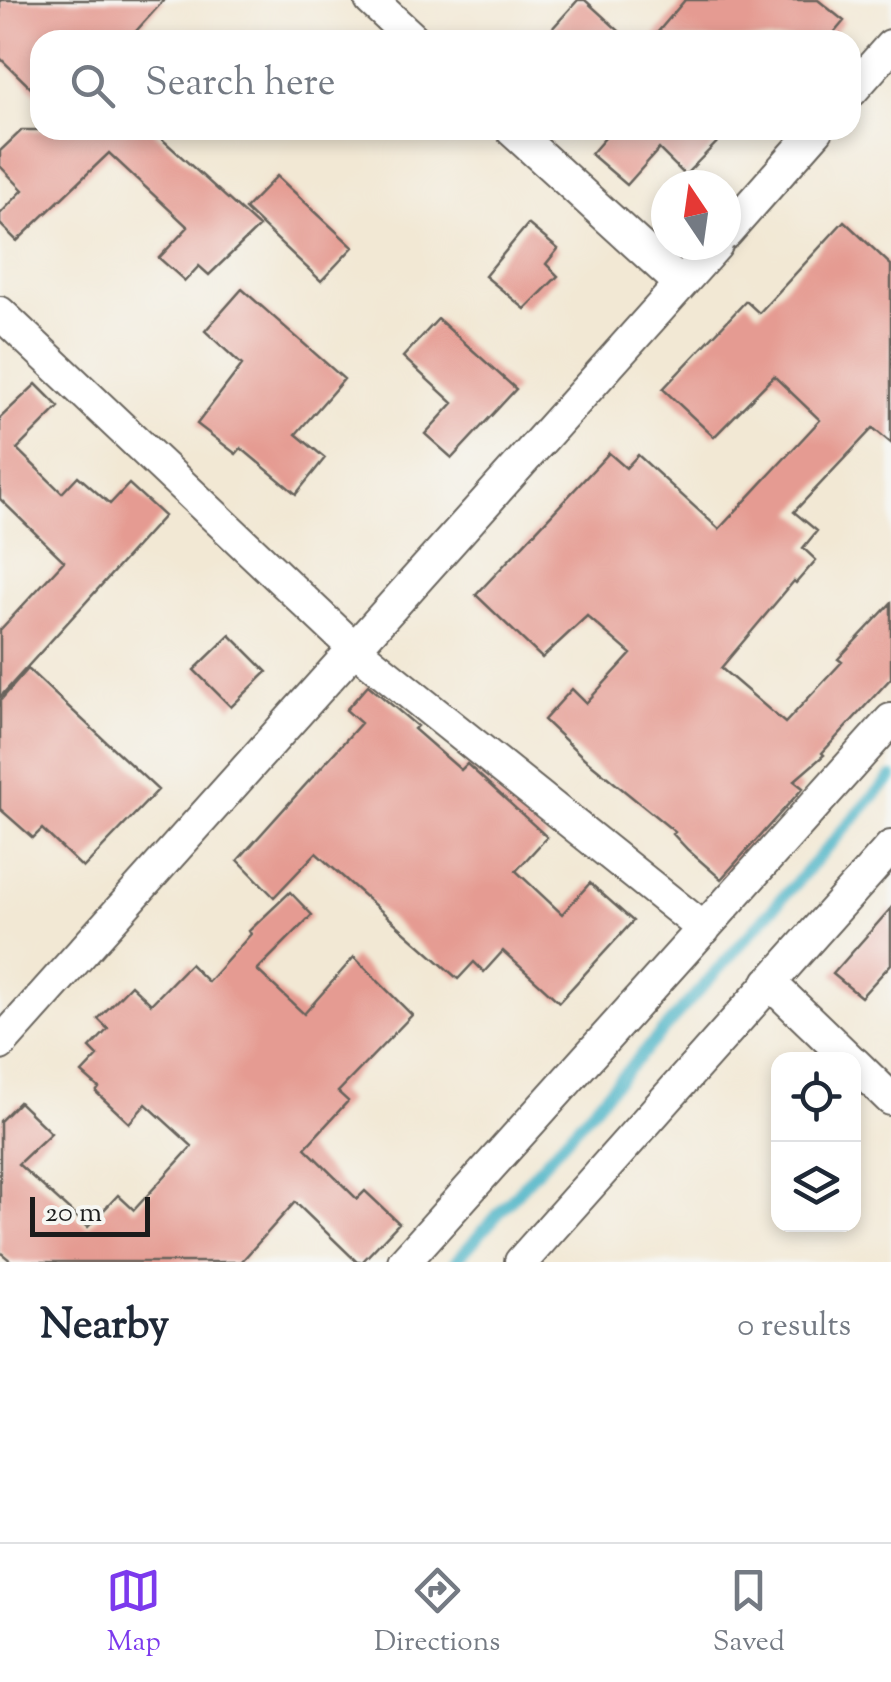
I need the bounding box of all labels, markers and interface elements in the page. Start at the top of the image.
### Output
search box [30,30,861,140]
icon: search [65,58,120,113]
text: Search here [145,58,336,112]
north arrow [651,170,741,260]
map controls [771,1052,861,1232]
button: locate [771,1052,861,1142]
button: layers [771,1142,861,1232]
scale bar [30,1192,150,1236]
text: 20 m [45,1194,102,1234]
text: Nearby [40,1297,169,1357]
text: 0 results [737,1304,851,1350]
tab: Map [106,1563,161,1663]
tab: Directions [374,1563,500,1663]
tab: Saved [713,1563,785,1663]

